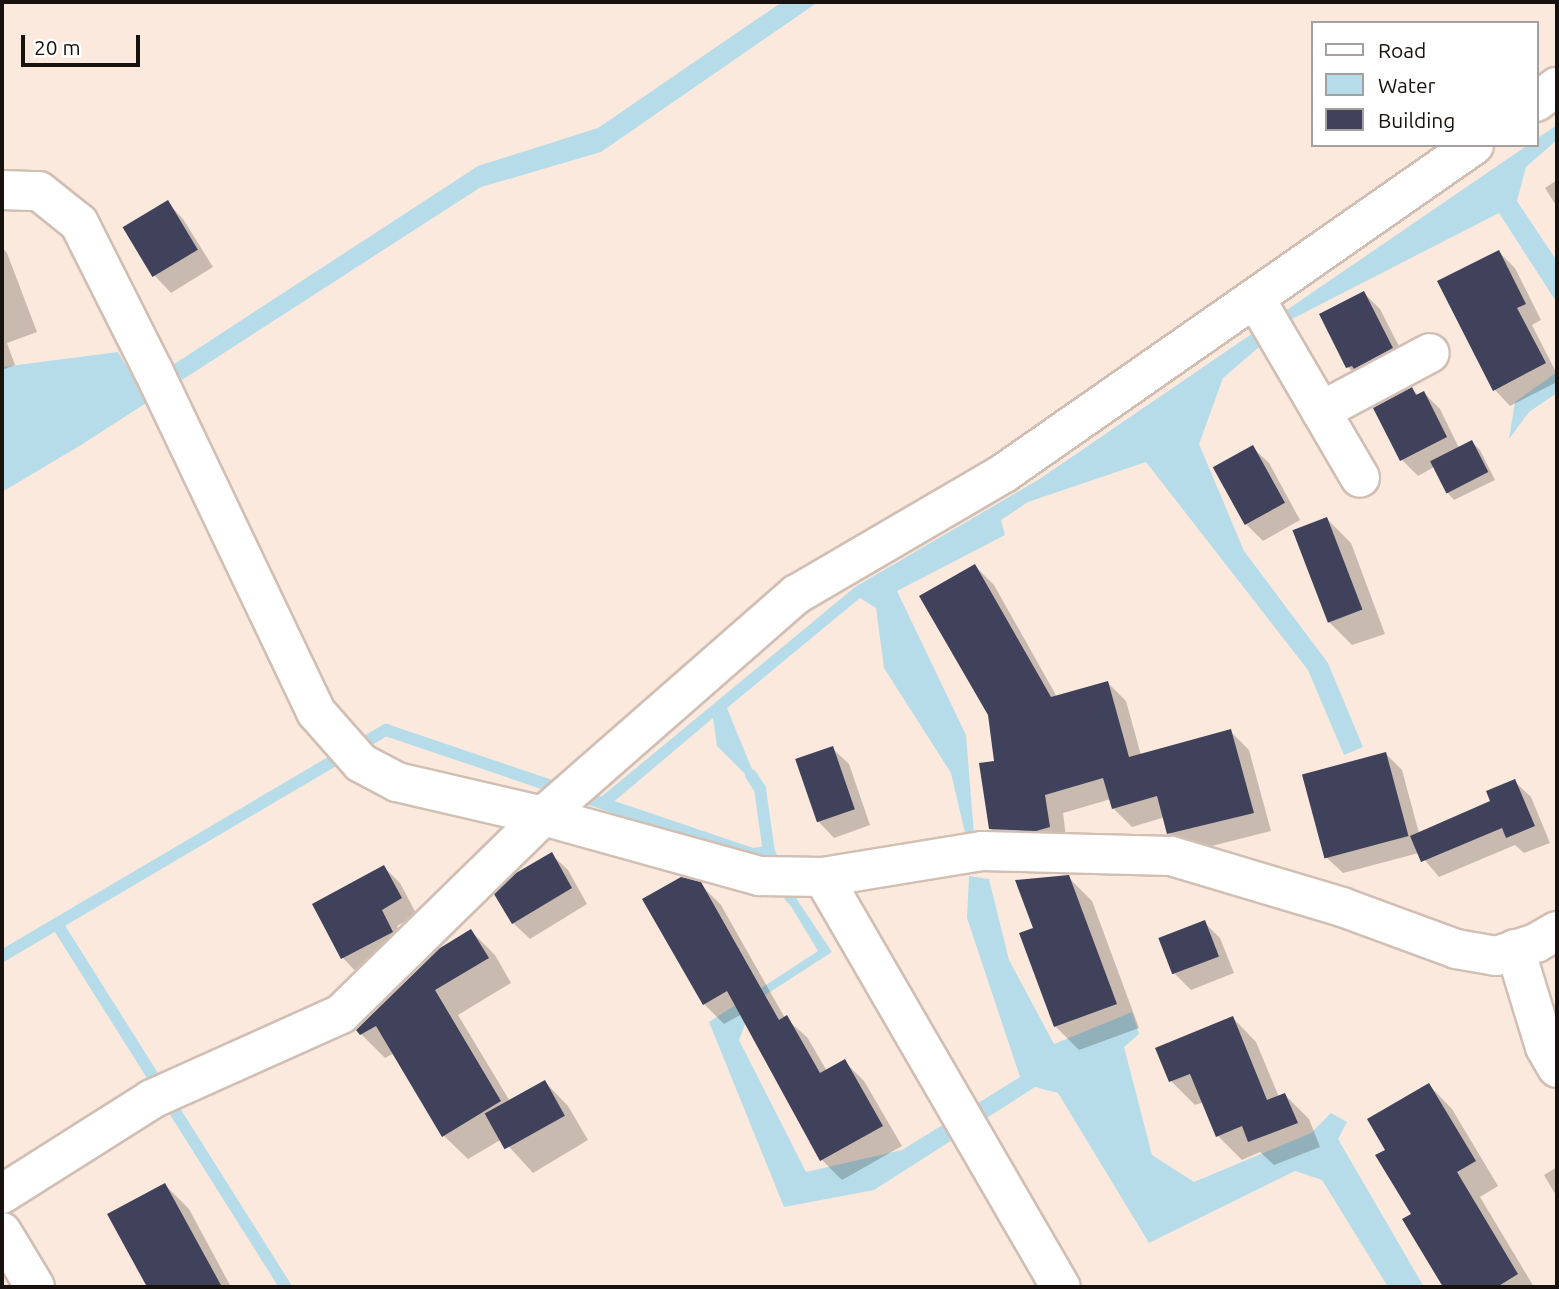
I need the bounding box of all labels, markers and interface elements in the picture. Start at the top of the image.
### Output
scale bar [24,21,144,65]
legend [1310,21,1538,147]
text: 20 m [34,35,81,59]
text: Road [1378,38,1426,62]
text: Water [1378,73,1436,97]
text: Building [1378,108,1455,132]

